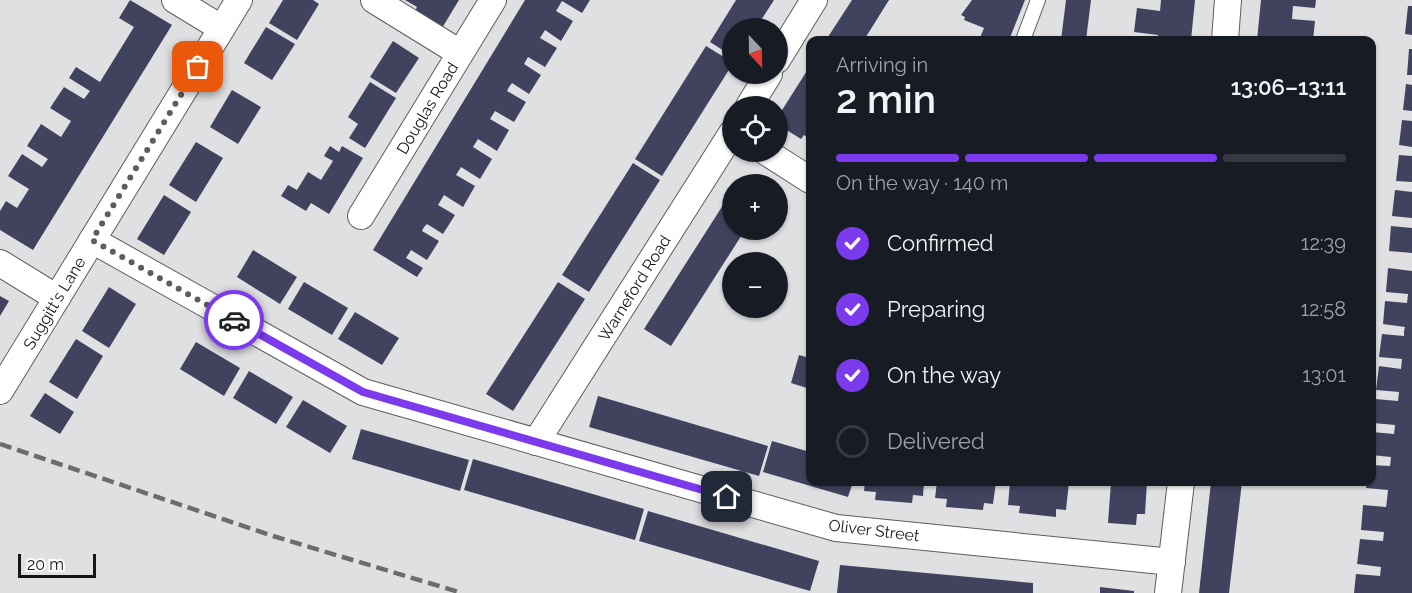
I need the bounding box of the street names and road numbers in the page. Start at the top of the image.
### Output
street label: Douglas Road [393,59,462,158]
street label: Warneford Road [594,232,675,345]
street label: Suggitt's Lane [19,253,90,353]
street label: Oliver Street [828,516,921,546]

